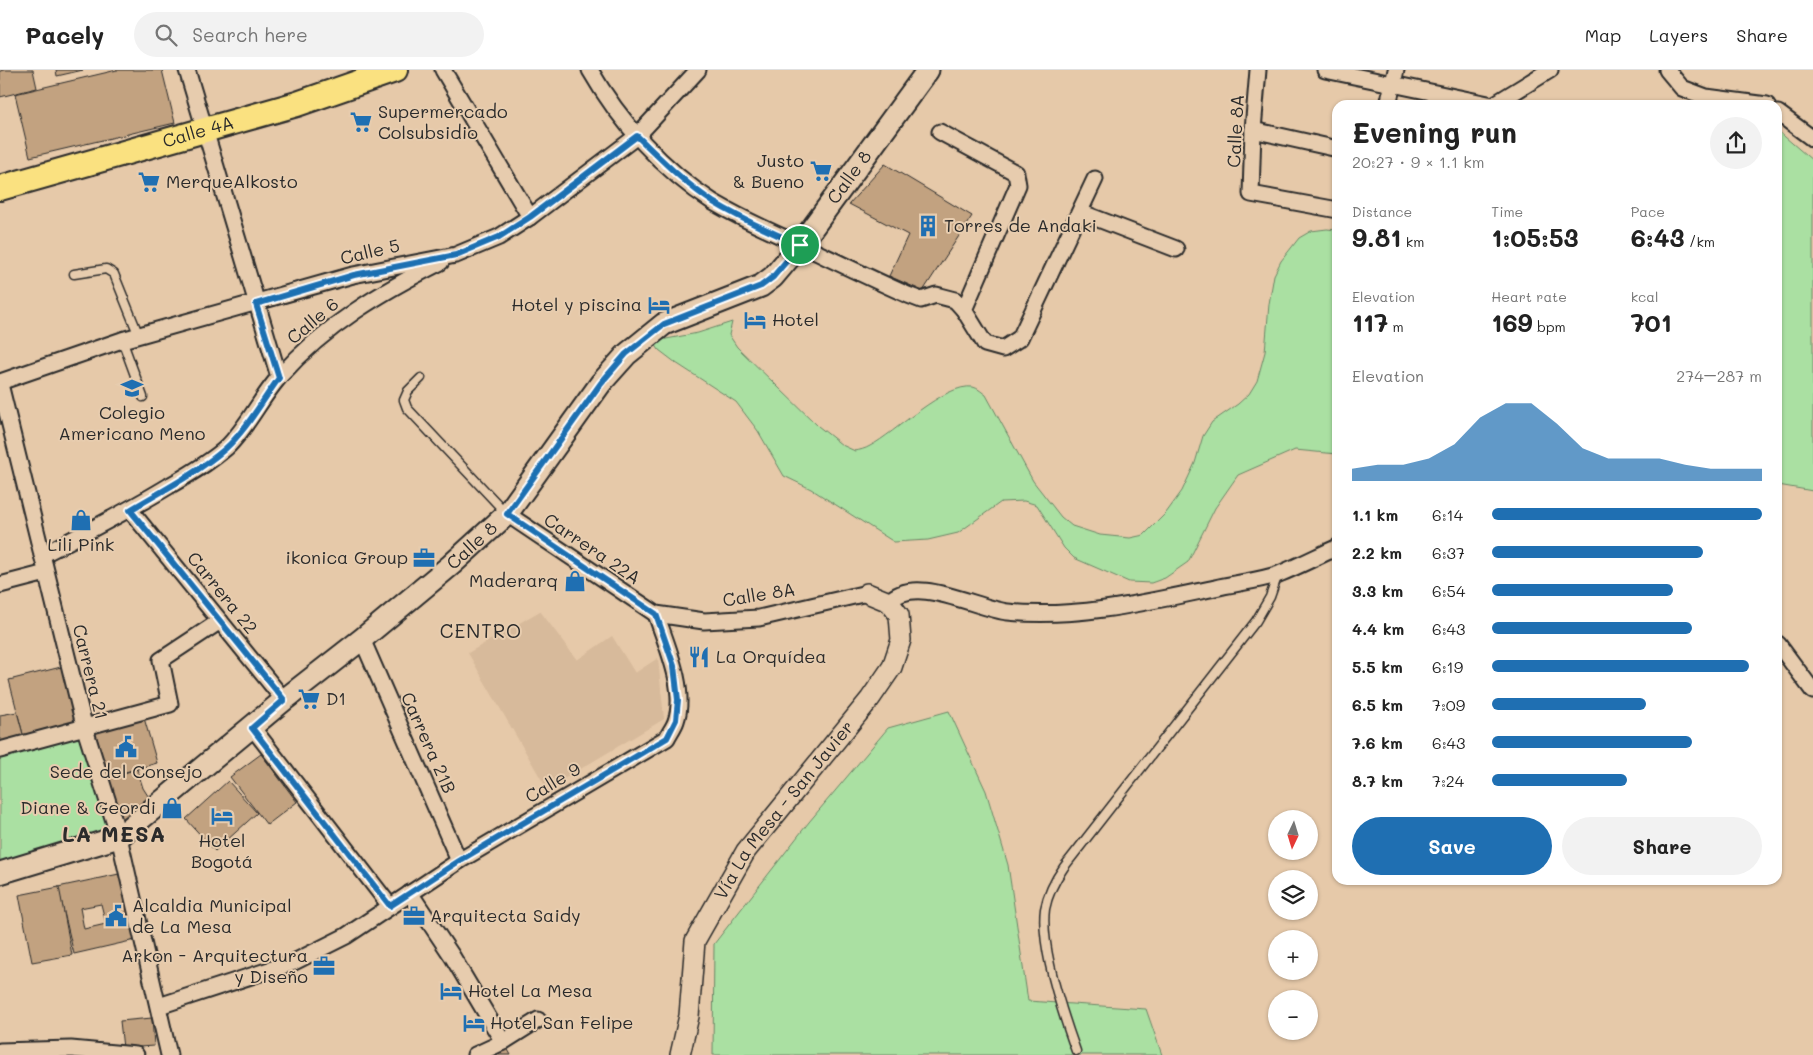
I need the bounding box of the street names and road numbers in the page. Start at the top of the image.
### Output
street label: Calle 8A [1221,94,1249,168]
street label: Calle 4A [160,109,236,152]
street label: Calle 8 [821,145,876,208]
street label: Calle 5 [338,233,402,270]
street label: Calle 6 [281,291,343,349]
street label: Carrera 22A [540,507,646,589]
street label: Calle 8 [441,516,502,574]
street label: Carrera 22 [182,546,263,639]
street label: Calle 8A [721,576,797,612]
street label: Carrera 21 [68,622,114,722]
street label: Carrera 21B [396,688,462,797]
street label: Vía La Mesa - San Javier [708,715,859,903]
street label: Calle 9 [520,756,585,808]

